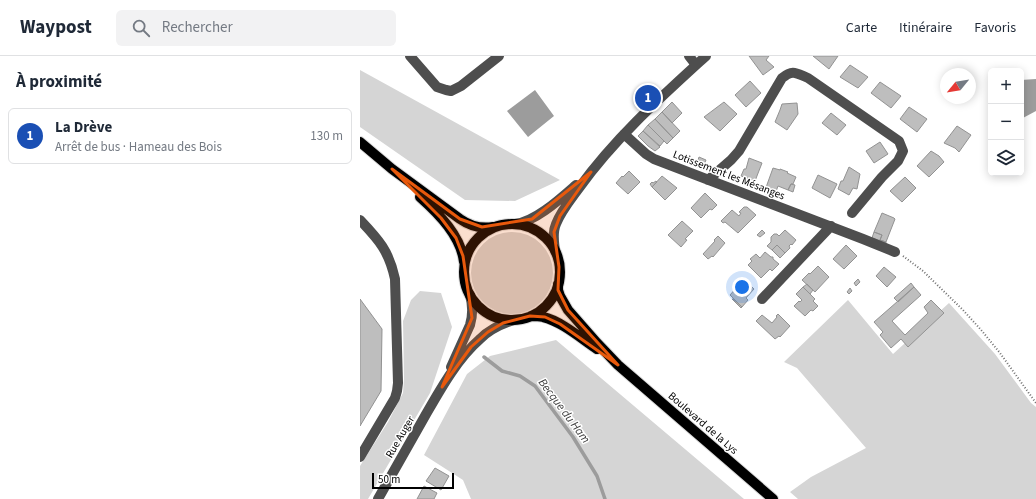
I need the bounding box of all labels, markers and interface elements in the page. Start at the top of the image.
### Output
search box [116,10,396,46]
text: Waypost [20,14,92,41]
icon: search [130,17,152,39]
text: Rechercher [162,17,233,38]
text: Carte [846,18,877,38]
text: Itinéraire [899,18,952,38]
text: Favoris [974,18,1016,38]
north arrow [940,68,976,104]
map controls [988,68,1024,176]
button: + [988,68,1024,104]
text: À proximité [16,70,102,94]
pin: 1 [635,83,661,113]
button: − [988,104,1024,140]
text: La Drève [55,117,112,138]
text: 1 [27,127,33,145]
text: 130 m [310,127,343,145]
text: Arrêt de bus · Hameau des Bois [55,138,222,156]
button: layers [988,140,1024,176]
street label: Lotissement les Mésanges [671,147,787,203]
your location [732,277,752,297]
water label: Becque du Ham [534,375,594,447]
street label: Boulevard de la Lys [665,388,741,458]
street label: Rue Auger [382,413,418,461]
scale bar [372,471,454,490]
text: 50 m [378,472,400,487]

